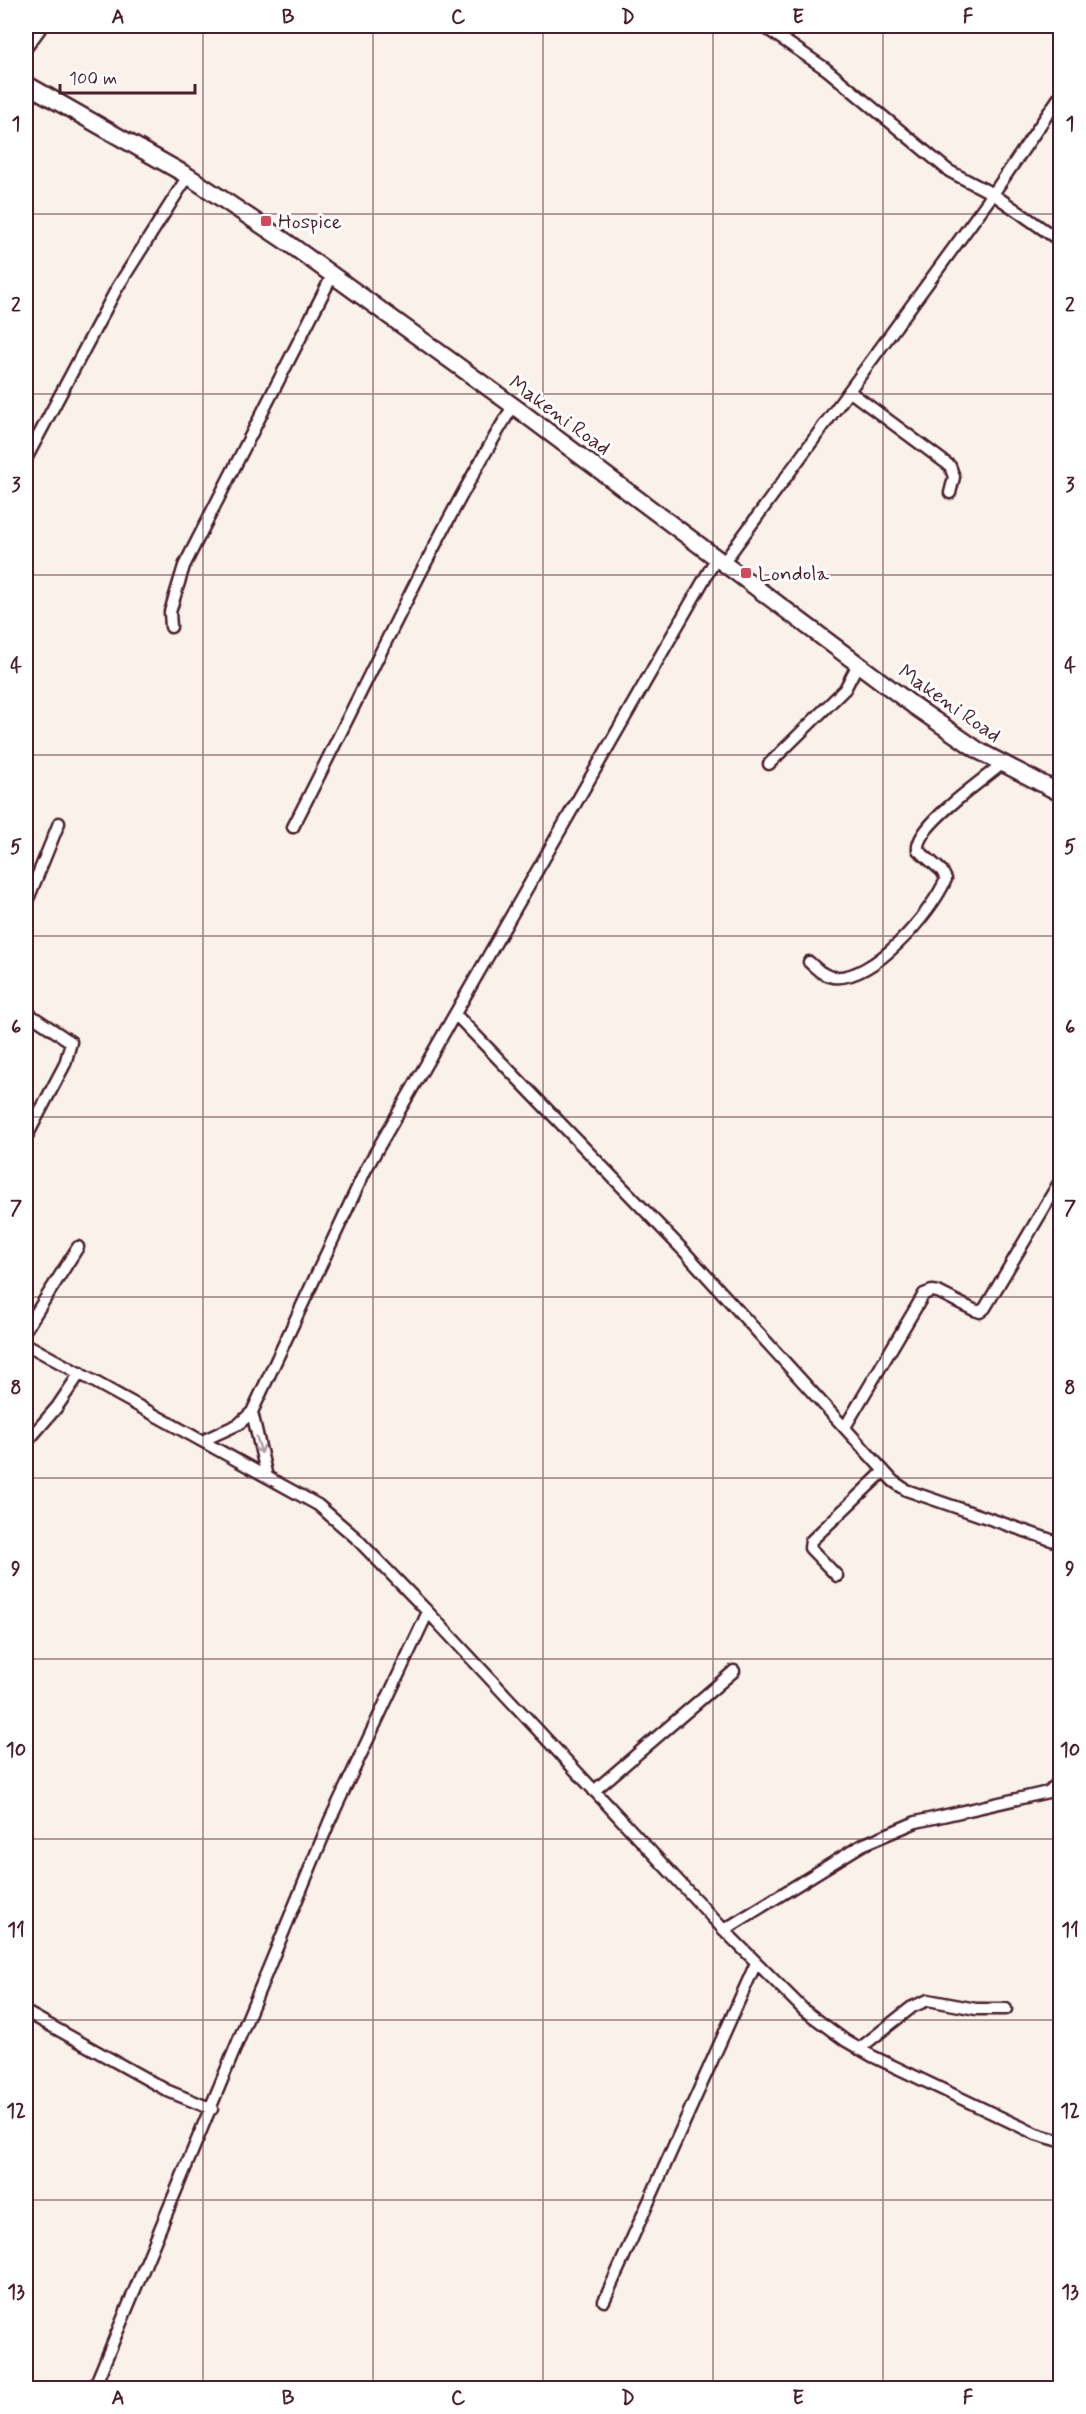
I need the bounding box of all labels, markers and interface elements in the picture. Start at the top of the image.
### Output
text: A [111,4,125,31]
text: B [282,4,295,31]
text: C [451,4,466,31]
text: D [621,4,635,31]
text: E [792,4,804,31]
text: F [963,4,974,31]
scale bar [60,57,195,95]
text: 100 m [69,67,117,91]
text: 1 [12,111,20,138]
text: 1 [1066,111,1074,138]
place label: Hospice [278,208,342,236]
marker: Hospice [259,214,273,228]
text: 2 [11,292,21,319]
text: 2 [1065,292,1075,319]
street label: Makeni Road [503,369,616,462]
text: 3 [11,472,21,499]
text: 3 [1065,472,1075,499]
place label: Londola [758,560,829,588]
marker: Londola [739,566,753,580]
text: 4 [10,653,22,680]
text: 4 [1064,653,1076,680]
street label: Makeni Road [892,658,1006,750]
text: 5 [10,834,22,861]
text: 5 [1064,834,1076,861]
text: 6 [11,1014,21,1041]
text: 6 [1065,1014,1075,1041]
text: 7 [10,1195,22,1222]
text: 7 [1064,1195,1076,1222]
text: 8 [10,1375,22,1402]
text: 8 [1064,1375,1076,1402]
one-way arrow [254,1435,265,1454]
text: 9 [11,1556,21,1583]
text: 9 [1065,1556,1075,1583]
text: 10 [6,1737,26,1764]
text: 10 [1060,1737,1080,1764]
text: 11 [7,1917,25,1944]
text: 11 [1061,1917,1079,1944]
text: 12 [6,2098,26,2125]
text: 12 [1060,2098,1080,2125]
text: 13 [7,2279,25,2306]
text: 13 [1061,2279,1079,2306]
text: A [111,2385,125,2412]
text: B [282,2385,295,2412]
text: C [451,2385,466,2412]
text: D [621,2385,635,2412]
text: E [792,2385,804,2412]
text: F [963,2385,974,2412]

